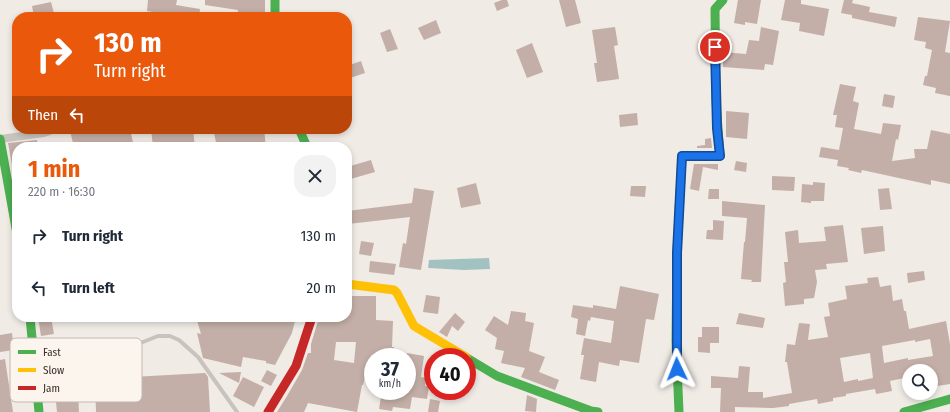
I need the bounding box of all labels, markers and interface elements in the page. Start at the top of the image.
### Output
text: 130 m [94,26,162,59]
icon: right [28,28,80,80]
pin [698,30,732,64]
icon: arrive [704,36,726,58]
text: Turn right [94,60,166,82]
icon: left [66,104,88,126]
text: Then [28,106,58,124]
text: 1 min [28,155,80,183]
button: close [294,155,336,197]
text: 220 m · 16:30 [28,184,95,199]
icon: right [28,225,50,247]
text: Turn right [62,227,123,245]
text: 130 m [301,227,336,245]
icon: left [28,277,50,299]
text: Turn left [62,279,115,297]
text: 20 m [307,279,336,297]
legend [10,338,142,402]
text: Fast [43,346,61,359]
speed limit sign: 40 [424,348,476,400]
position arrow [656,348,698,390]
text: 37 [381,357,399,381]
text: Slow [43,364,64,377]
map controls [902,364,938,400]
button: search [902,364,938,400]
text: km/h [379,378,401,390]
text: Jam [43,382,60,395]

